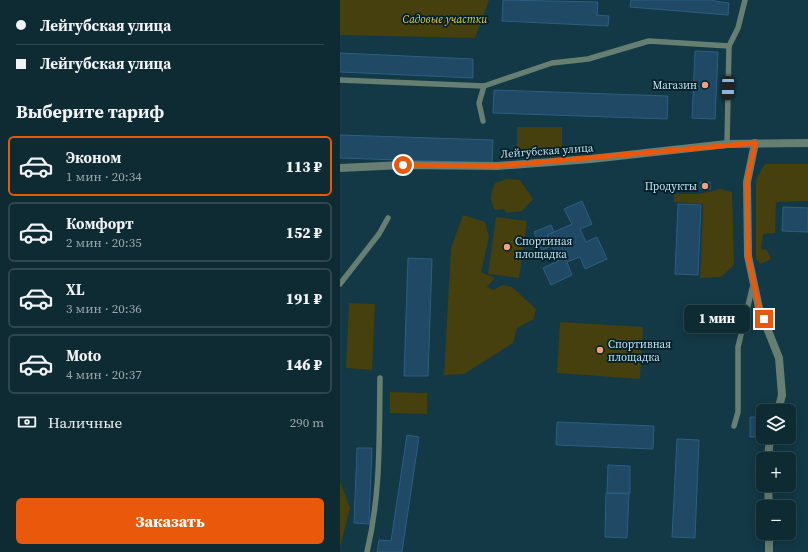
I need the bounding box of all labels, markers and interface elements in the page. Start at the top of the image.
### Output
park label: Садовые участки [403,12,488,27]
text: Лейгубская улица [40,15,171,36]
text: Лейгубская улица [40,53,171,74]
car [722,76,734,100]
place label: Магазин [652,78,697,93]
marker: Магазин [700,80,710,90]
text: Выберите тариф [16,99,164,124]
street label: Лейгубская улица [500,140,594,162]
text: Эконом [66,147,121,168]
icon: car [18,148,54,184]
text: 113 ₽ [286,156,322,177]
route start [394,156,412,174]
text: 1 мин · 20:34 [66,168,142,185]
place label: Продукты [645,179,697,194]
marker: Продукты [700,181,710,191]
text: Комфорт [66,213,134,234]
icon: car [18,214,54,250]
text: 152 ₽ [286,222,322,243]
text: 2 мин · 20:35 [66,234,142,251]
place label: Спортиная площадка [515,234,573,262]
marker: Спортиная площадка [502,242,512,252]
text: XL [66,279,85,300]
icon: car [18,280,54,316]
text: 191 ₽ [286,288,322,309]
text: 3 мин · 20:36 [66,300,142,317]
callout: 1 мин [684,305,750,333]
text: 1 мин [699,310,735,327]
route end [755,310,773,328]
place label: Спортивная площадка [608,337,671,365]
text: Moto [66,345,101,366]
marker: Спортивная площадка [595,345,605,355]
icon: car [18,346,54,382]
text: 146 ₽ [286,354,322,375]
text: 4 мин · 20:37 [66,366,142,383]
map controls [756,404,796,540]
button: layers [756,404,796,444]
icon: cash [16,411,38,433]
text: Наличные [48,412,122,433]
text: 290 m [290,414,324,431]
button: + [756,452,796,492]
button: Заказать [16,498,324,544]
button: − [756,500,796,540]

